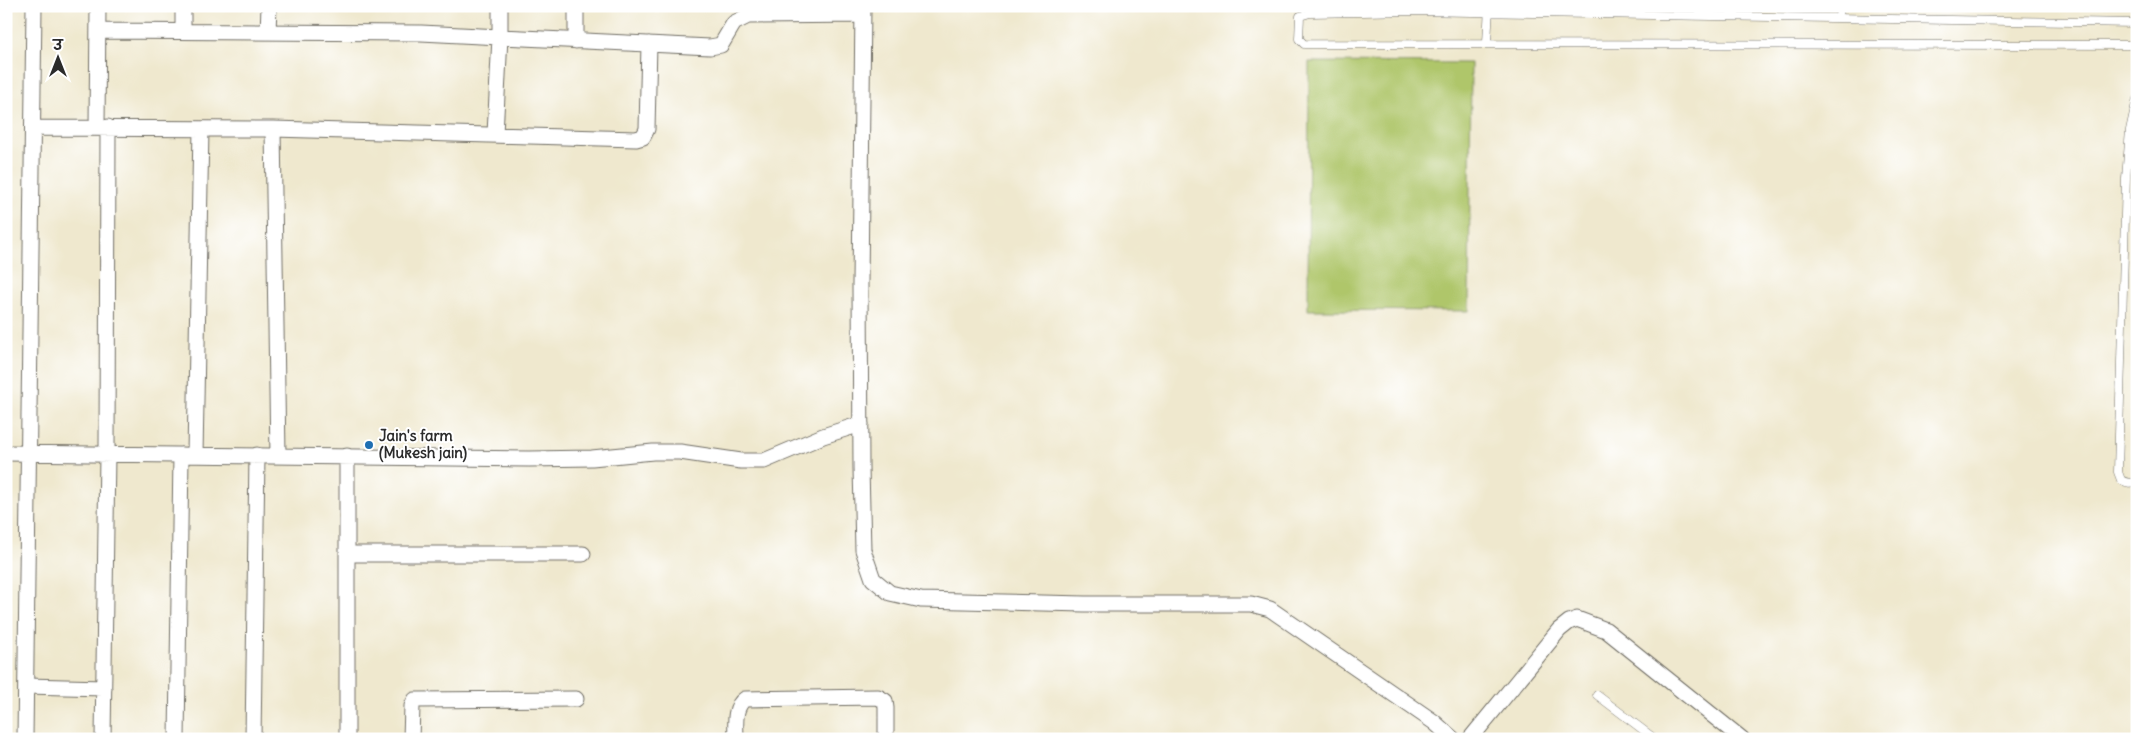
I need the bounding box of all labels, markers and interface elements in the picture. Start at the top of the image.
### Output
north arrow [32,32,82,82]
text: उ [51,36,64,54]
place label: Jain's farm (Mukesh jain) [379,426,468,463]
marker: Jain's farm (Mukesh jain) [363,439,375,451]

